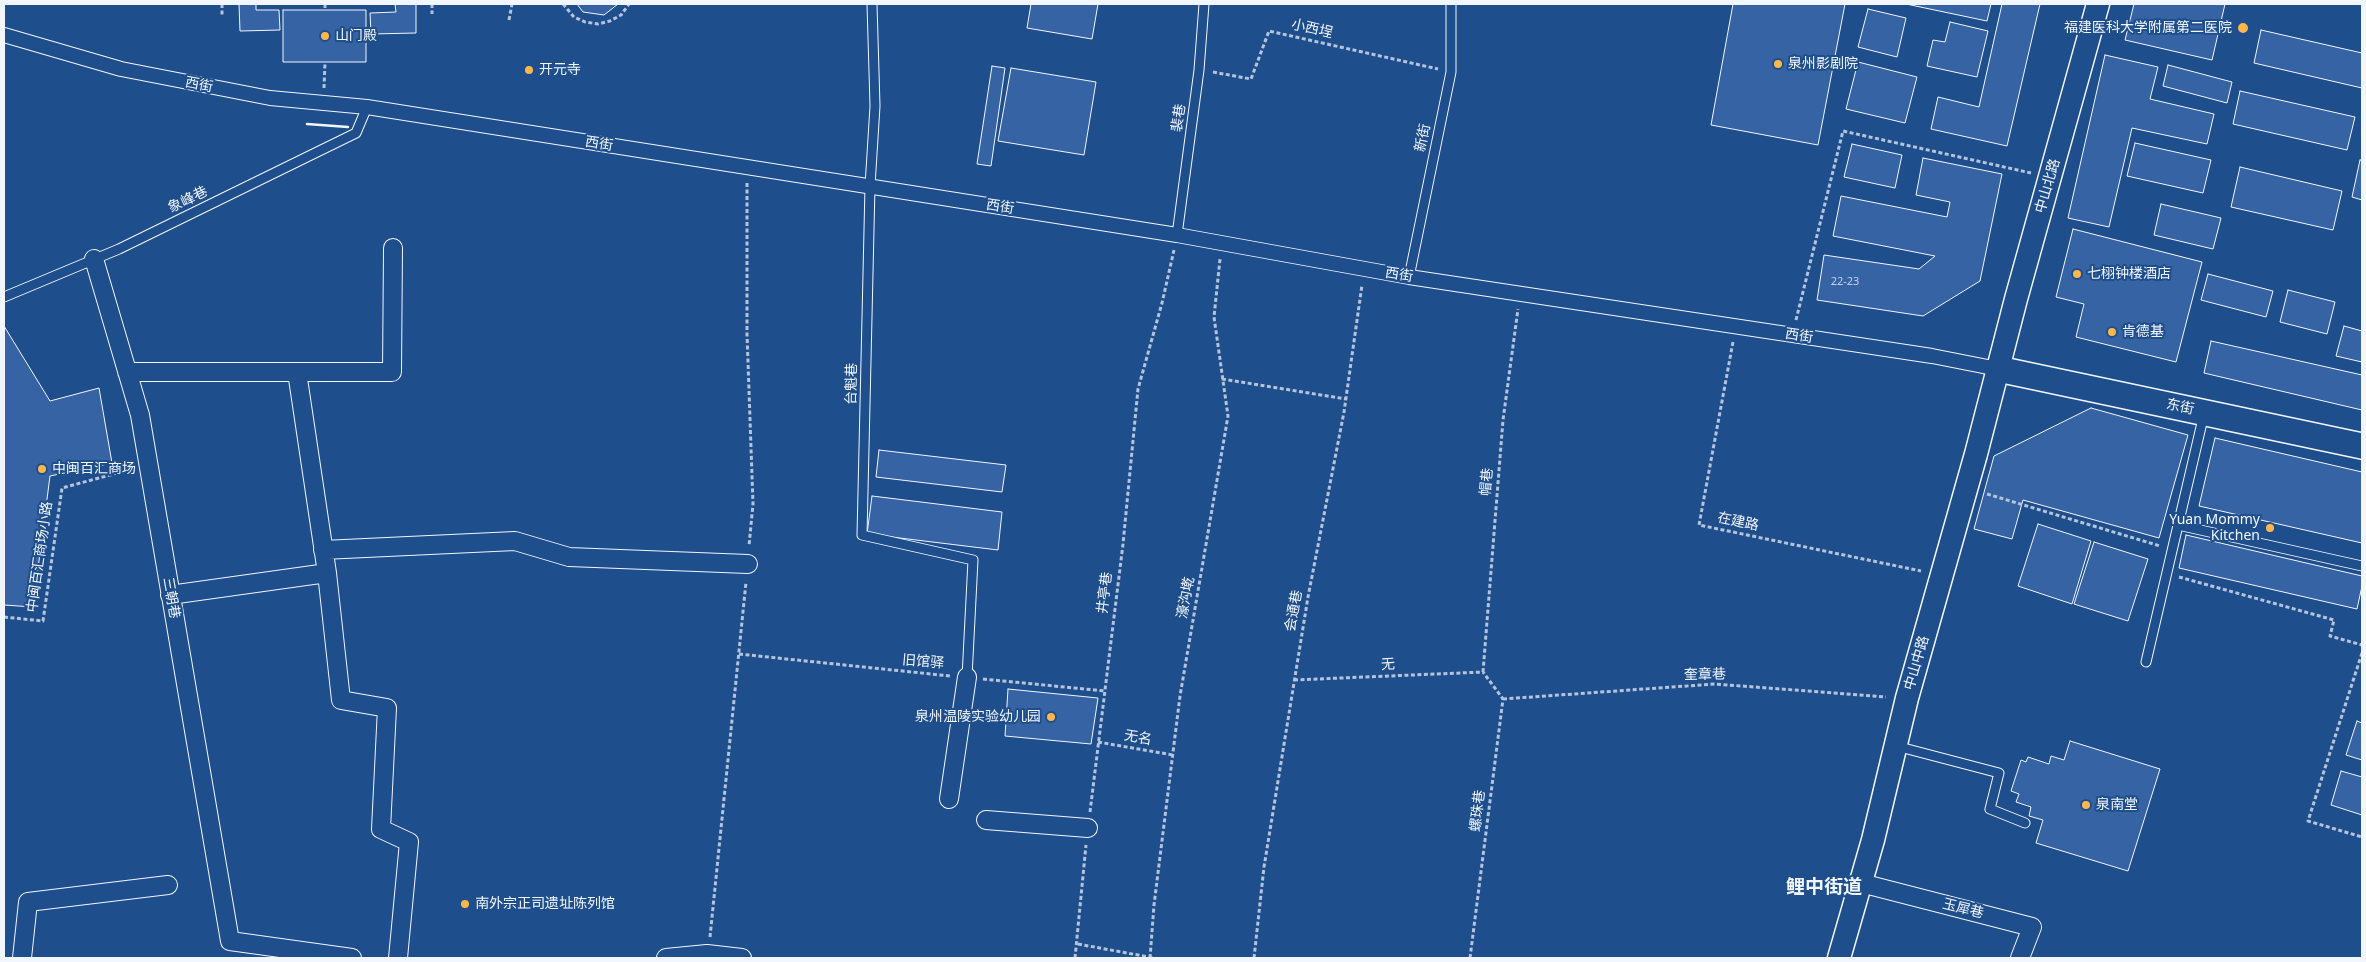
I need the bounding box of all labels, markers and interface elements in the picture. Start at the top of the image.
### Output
street label: 小西埕 [1290,16,1334,42]
place label: 福建医科大学附属第二医院 [2064,20,2232,36]
marker: 福建医科大学附属第二医院 [2236,21,2250,35]
place label: 山门殿 [335,28,377,44]
marker: 山门殿 [319,30,331,42]
place label: 泉州影剧院 [1788,56,1858,72]
marker: 泉州影剧院 [1772,58,1784,70]
place label: 开元寺 [539,62,581,78]
marker: 开元寺 [523,64,535,76]
street label: 西街 [184,74,214,96]
street label: 裴巷 [1169,103,1189,133]
street label: 新街 [1412,123,1434,153]
street label: 西街 [584,134,614,154]
street label: 中山北路 [2032,157,2064,215]
street label: 象峰巷 [165,183,211,217]
street label: 西街 [985,197,1015,217]
street label: 西街 [1384,265,1414,285]
place label: 七栩钟楼酒店 [2087,266,2171,282]
marker: 七栩钟楼酒店 [2071,268,2083,280]
house number: 22-23 [1831,275,1859,289]
place label: 肯德基 [2122,324,2164,340]
street label: 西街 [1784,326,1814,346]
marker: 肯德基 [2106,326,2118,338]
street label: 台魁巷 [843,363,861,405]
street label: 东街 [2165,396,2195,418]
place label: 中闽百汇商场 [52,461,136,477]
marker: 中闽百汇商场 [36,463,48,475]
street label: 帽巷 [1477,467,1497,497]
street label: 中闽百汇商场小路 [24,500,56,614]
street label: 在建路 [1716,509,1760,535]
place label: Yuan Mommy Kitchen [2169,512,2260,544]
marker: Yuan Mommy Kitchen [2264,522,2276,534]
street label: 井亭巷 [1094,571,1116,615]
street label: 三朝巷 [159,576,183,620]
street label: 濠沟墘 [1174,576,1198,620]
street label: 会通巷 [1282,589,1306,633]
street label: 中山中路 [1901,634,1933,692]
street label: 旧馆驿 [901,652,945,672]
street label: 无 [1381,656,1395,674]
street label: 奎章巷 [1684,666,1726,684]
place label: 泉州温陵实验幼儿园 [915,709,1041,725]
marker: 泉州温陵实验幼儿园 [1045,711,1057,723]
street label: 无名 [1123,727,1153,749]
street label: 螺珠巷 [1467,789,1489,833]
place label: 泉南堂 [2096,797,2138,813]
marker: 泉南堂 [2080,799,2092,811]
district label: 鲤中街道 [1786,877,1862,899]
place label: 南外宗正司遗址陈列馆 [475,896,615,912]
street label: 玉犀巷 [1941,896,1985,922]
marker: 南外宗正司遗址陈列馆 [459,898,471,910]

